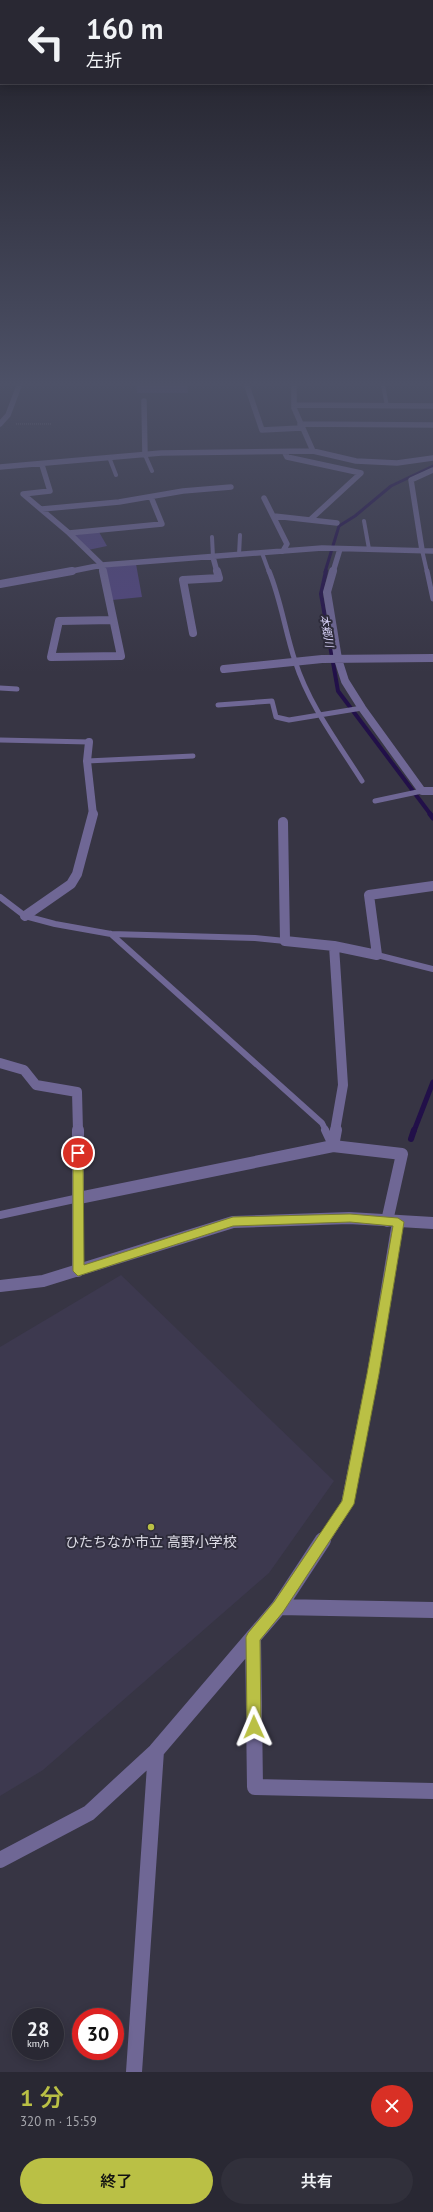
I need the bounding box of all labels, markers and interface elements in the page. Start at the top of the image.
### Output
text: 160 m [86,10,163,47]
icon: left [20,16,72,68]
text: 左折 [86,49,122,72]
water label: 本郷川 [317,614,337,649]
pin [61,1136,95,1170]
icon: arrive [67,1142,89,1164]
marker: ひたちなか市立 高野小学校 [146,1522,156,1532]
place label: ひたちなか市立 高野小学校 [65,1533,237,1551]
position arrow [233,1706,275,1748]
speed limit sign: 30 [72,2008,124,2060]
text: 28 [27,2016,49,2042]
text: km/h [27,2037,49,2050]
text: 1 分 [20,2082,64,2113]
button: close [371,2085,413,2127]
text: 320 m · 15:59 [20,2113,97,2130]
button: 終了 [20,2158,213,2204]
button: 共有 [221,2158,413,2204]

